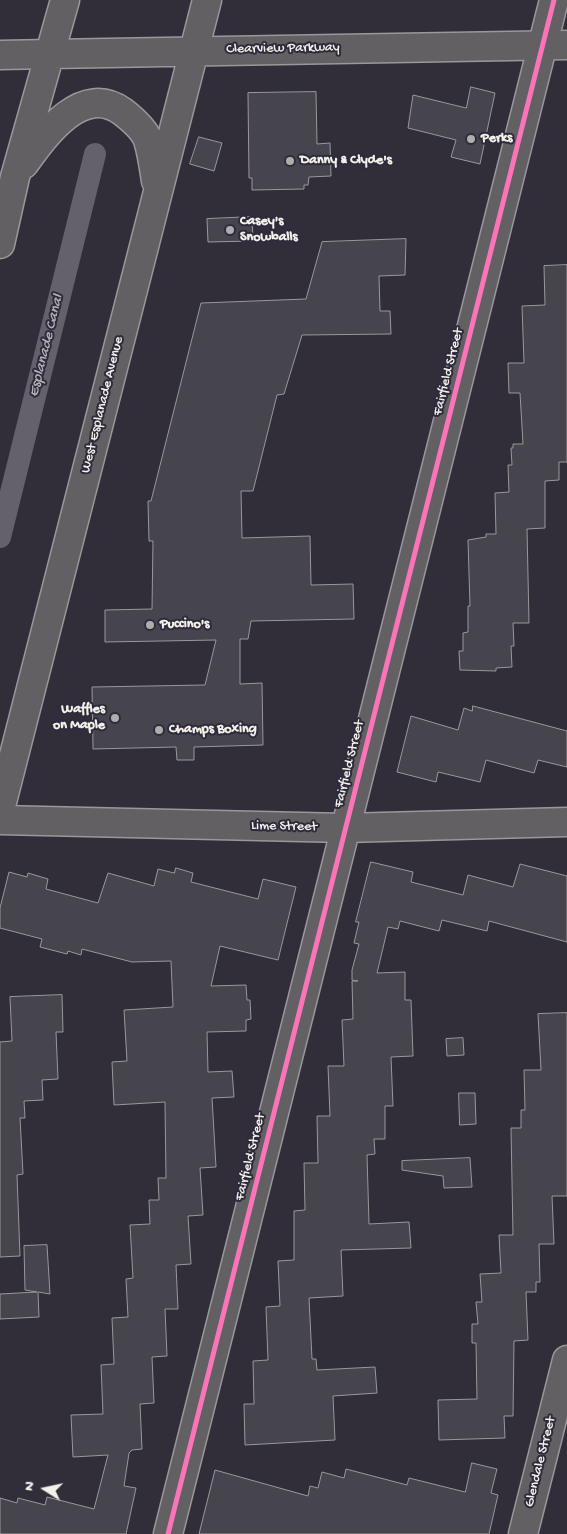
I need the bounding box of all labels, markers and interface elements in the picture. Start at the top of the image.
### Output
street label: Clearview Parkway [226,40,340,58]
place label: Perks [481,131,512,147]
marker: Perks [465,133,477,145]
place label: Danny & Clyde's [300,153,392,169]
marker: Danny & Clyde's [284,155,296,167]
place label: Casey's Snowballs [240,214,298,246]
marker: Casey's Snowballs [224,224,236,236]
water label: Esplanade Canal [26,293,68,399]
street label: Fairfield Street [430,327,468,417]
street label: West Esplanade Avenue [78,335,128,475]
place label: Puccino's [160,617,209,633]
marker: Puccino's [144,619,156,631]
place label: Waffles on Maple [53,702,105,734]
marker: Waffles on Maple [109,712,121,724]
street label: Fairfield Street [331,719,369,809]
place label: Champs Boxing [169,722,257,738]
marker: Champs Boxing [153,724,165,736]
street label: Lime Street [251,818,317,836]
street label: Fairfield Street [232,1112,270,1202]
street label: Glendale Street [522,1415,560,1509]
north arrow [20,1464,70,1514]
text: N [21,1480,39,1492]

